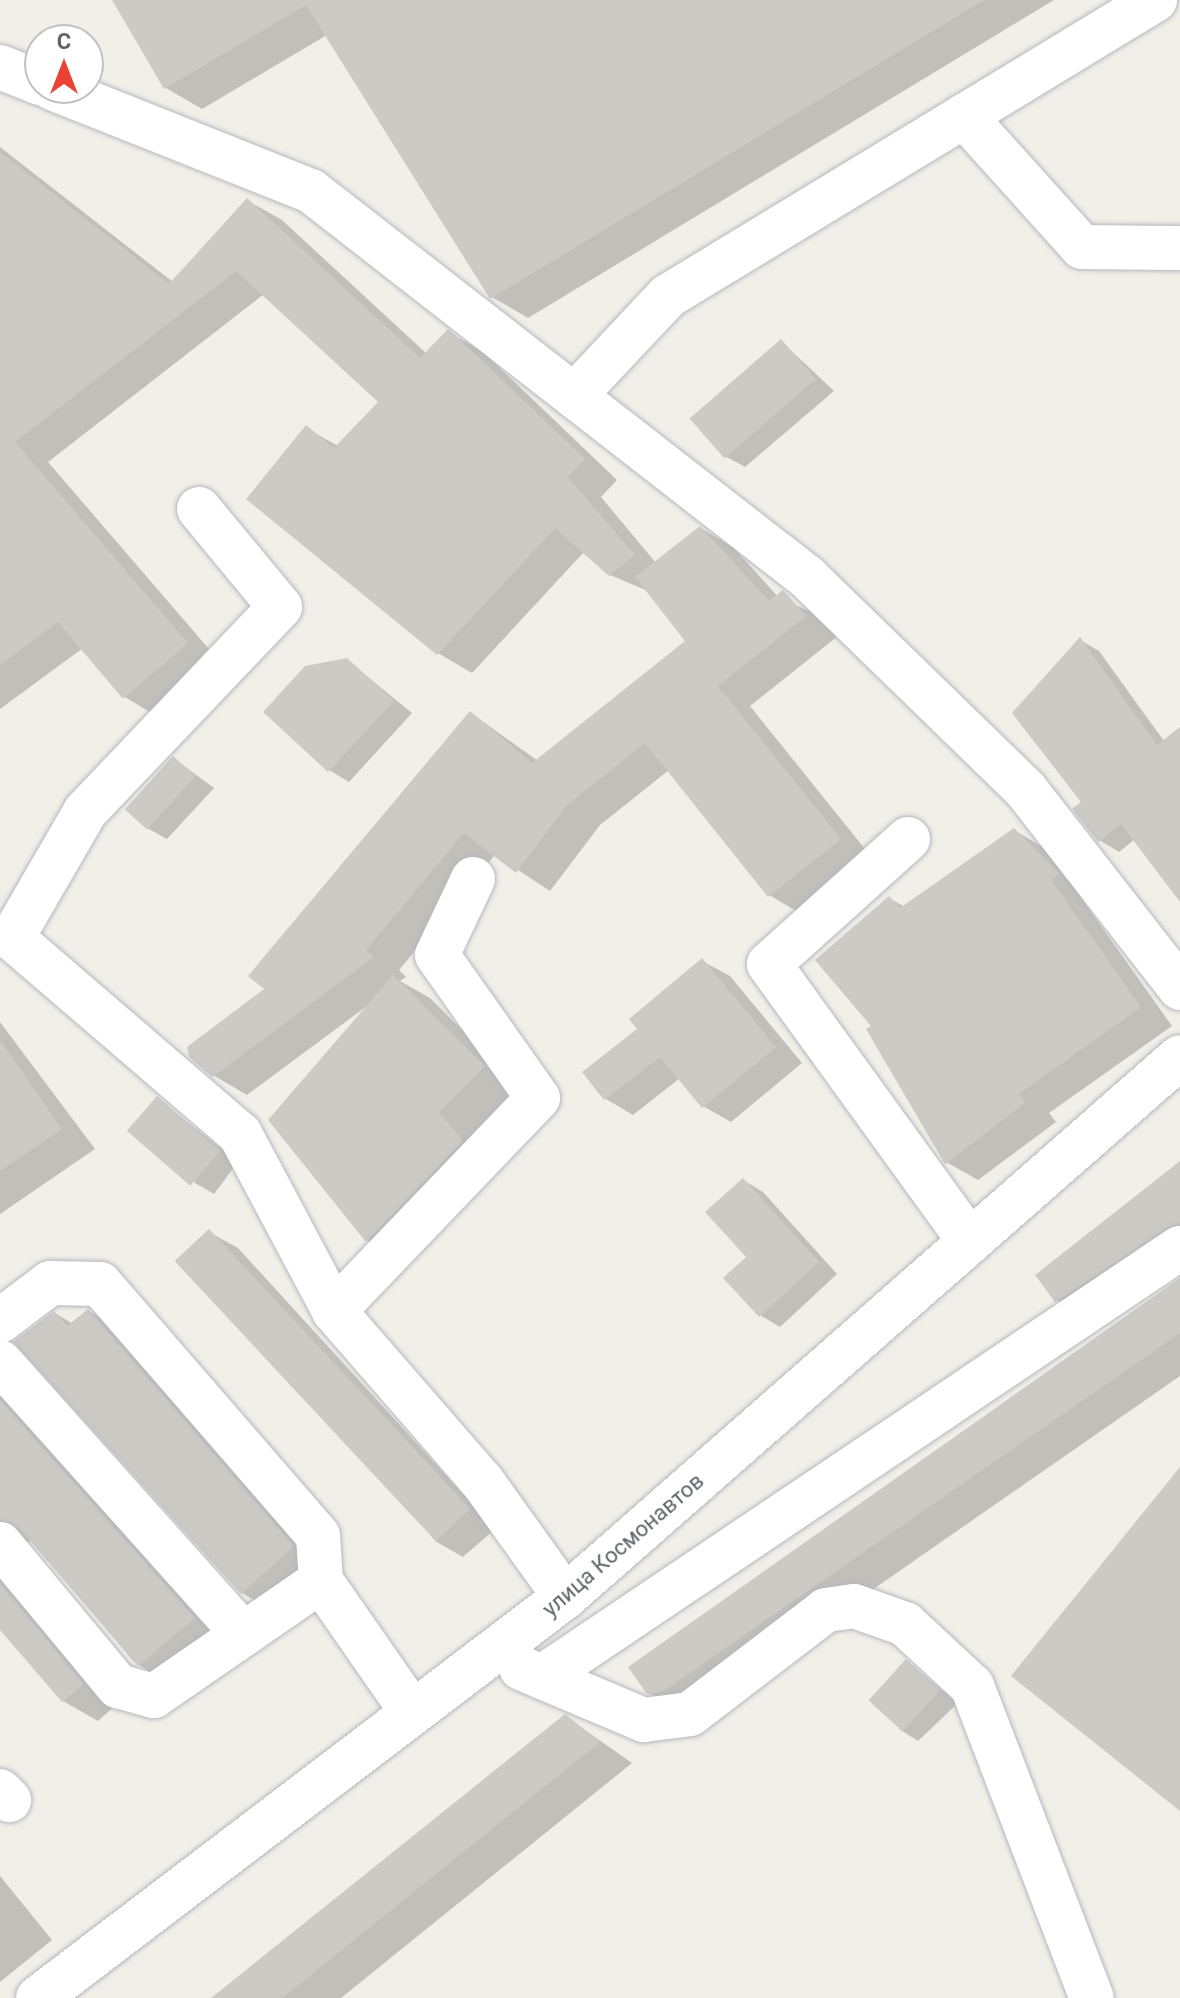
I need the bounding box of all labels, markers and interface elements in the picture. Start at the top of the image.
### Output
north arrow [24,24,104,104]
text: С [57,29,71,54]
street label: улица Космонавтов [537,1468,709,1622]

